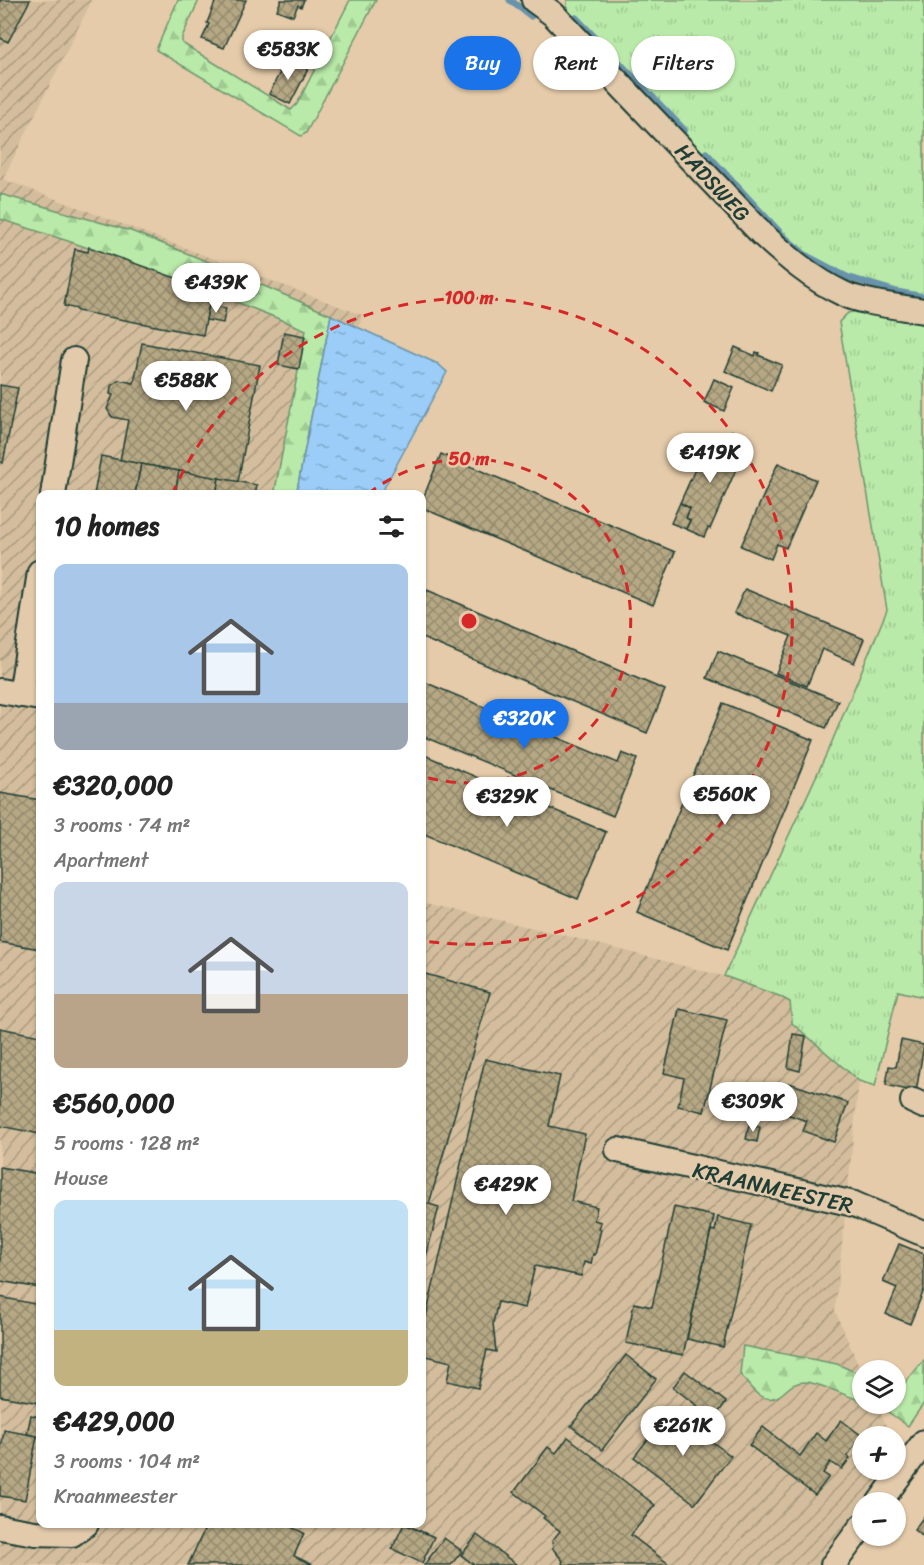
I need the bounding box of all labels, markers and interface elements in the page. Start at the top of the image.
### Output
pin: €583K [246,30,330,81]
text: €583K [258,32,318,67]
chip: Buy [444,36,521,90]
chip: Rent [533,36,619,90]
chip: Filters [631,36,735,90]
street label: HADSWEG [665,133,760,231]
pin: €439K [174,263,258,314]
text: €439K [185,265,247,300]
text: 100 m [445,282,494,314]
pin: €588K [144,361,228,412]
text: €588K [155,363,217,398]
pin: €419K [668,433,752,484]
text: €419K [681,435,739,470]
text: 50 m [449,443,490,475]
text: 10 homes [54,503,159,549]
icon: filters [375,510,408,543]
icon: home [177,603,285,711]
centre of rings [459,611,479,631]
pin: €320K [482,699,566,750]
text: €320K [494,701,554,736]
text: €320,000 [54,762,173,808]
pin: €560K [683,775,767,826]
pin: €329K [465,777,549,828]
text: €560K [694,777,756,812]
text: €329K [477,779,537,814]
text: 3 rooms · 74 m² [54,808,190,843]
text: Apartment [54,843,148,878]
icon: home [177,921,285,1029]
text: €560,000 [54,1080,175,1126]
pin: €309K [711,1082,795,1133]
text: €309K [722,1084,784,1119]
text: 5 rooms · 128 m² [54,1126,200,1161]
street label: KRAANMEESTER [689,1150,857,1225]
text: House [54,1161,108,1196]
pin: €429K [464,1165,548,1216]
text: €429K [475,1167,537,1202]
icon: home [177,1239,285,1347]
map controls [852,1360,906,1546]
button: layers [852,1360,906,1414]
text: €429,000 [54,1398,175,1444]
pin: €261K [641,1406,725,1457]
text: €261K [655,1408,711,1443]
button: + [852,1426,906,1480]
text: 3 rooms · 104 m² [54,1444,200,1479]
text: Kraanmeester [54,1479,177,1514]
button: − [852,1492,906,1546]

